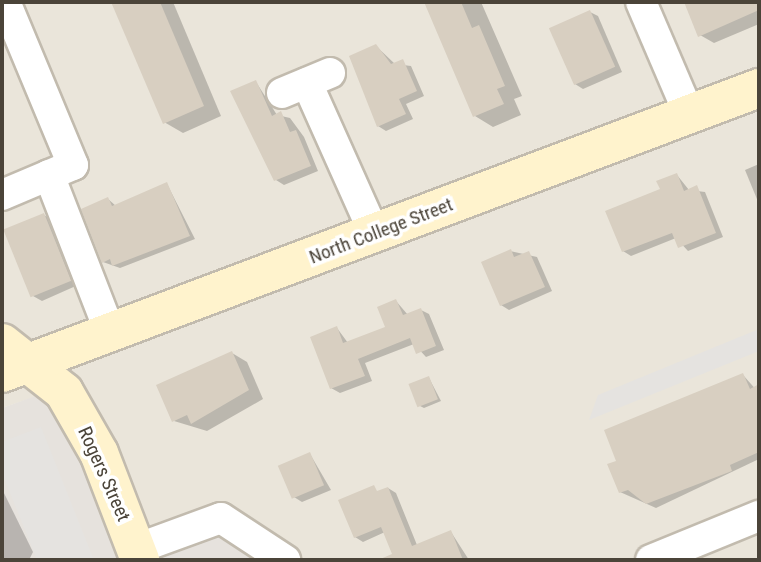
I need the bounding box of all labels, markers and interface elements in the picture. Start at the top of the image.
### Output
street label: North College Street [306,193,456,269]
street label: Rogers Street [73,423,135,525]

